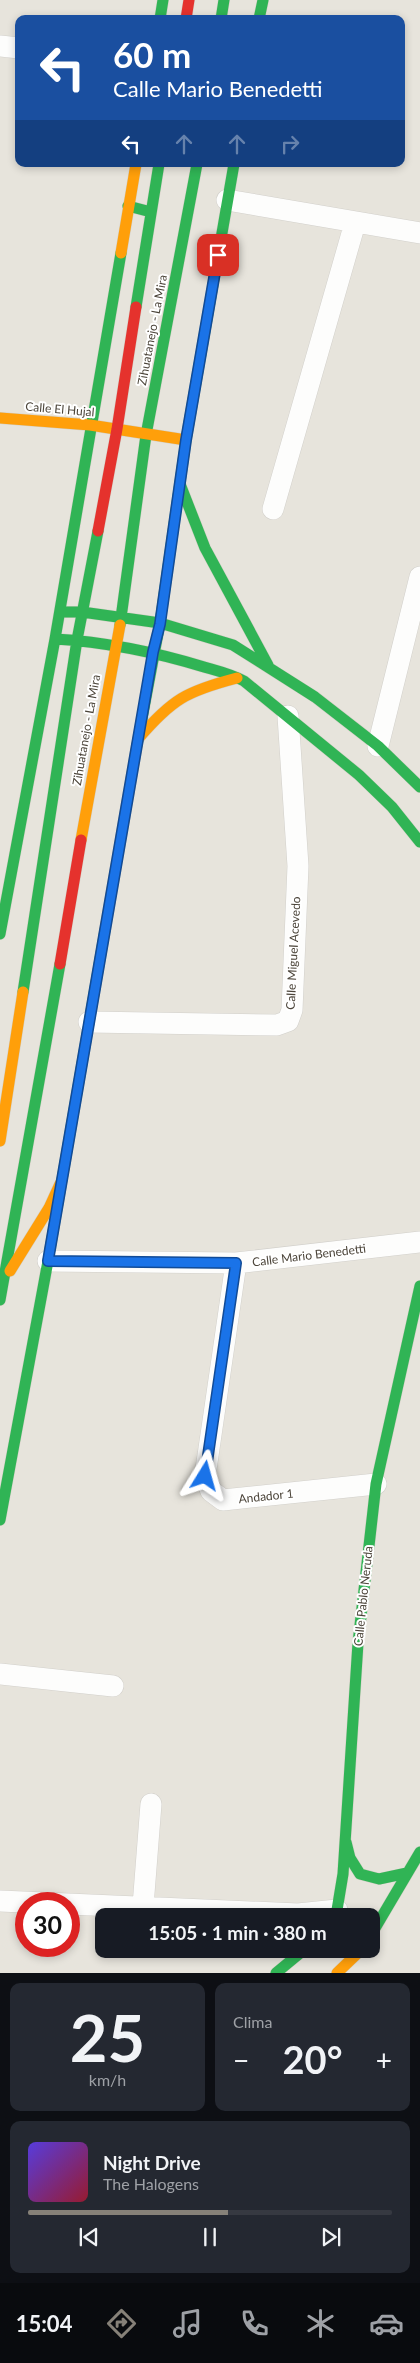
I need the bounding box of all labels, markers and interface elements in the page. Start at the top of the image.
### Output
text: 60 m [113,33,191,75]
icon: left [30,35,95,100]
text: Calle Mario Benedetti [113,75,323,102]
icon: left [117,130,145,158]
icon: ahead [170,130,198,158]
icon: ahead [223,130,251,158]
icon: right [276,130,304,158]
pin [197,234,239,276]
icon: arrive [204,241,232,269]
street label: Zihuatanejo - La Mira [134,273,170,387]
street label: Calle El Hujal [25,399,95,419]
street label: Zihuatanejo - La Mira [69,673,103,787]
street label: Calle Miguel Acevedo [283,896,303,1010]
street label: Calle Mario Benedetti [251,1241,367,1269]
position arrow [178,1449,230,1501]
street label: Andador 1 [238,1486,294,1506]
street label: Calle Pablo Neruda [350,1545,376,1647]
speed limit sign: 30 [15,1892,80,1957]
text: 15:05 · 1 min · 380 m [148,1921,327,1944]
text: 25 [70,1998,145,2076]
text: Clima [233,2012,272,2031]
text: 20° [283,2036,342,2082]
text: − [233,2043,249,2077]
text: + [376,2043,392,2077]
text: km/h [89,2070,126,2089]
text: Night Drive [103,2151,201,2174]
text: The Halogens [103,2174,199,2193]
icon: previous [75,2223,103,2251]
icon: pause [196,2223,224,2251]
icon: next [317,2223,345,2251]
icon: directions [104,2306,139,2341]
icon: music [170,2306,205,2341]
icon: phone [237,2306,272,2341]
icon: climate [303,2306,338,2341]
icon: car [369,2306,404,2341]
text: 15:04 [16,2310,72,2337]

